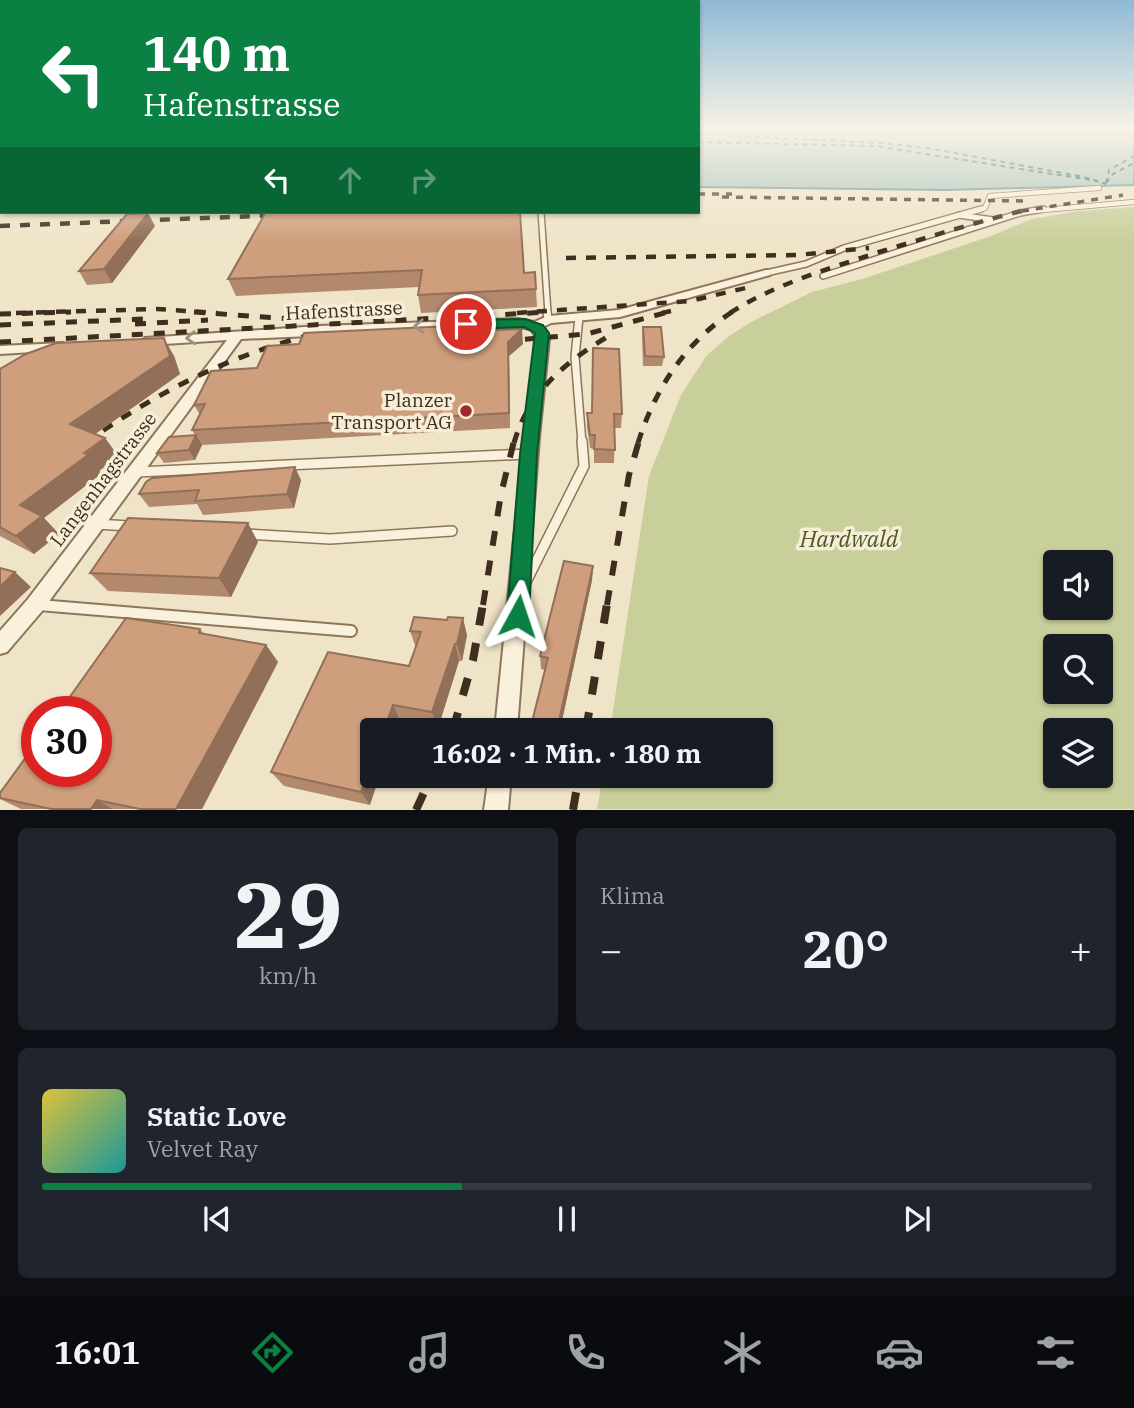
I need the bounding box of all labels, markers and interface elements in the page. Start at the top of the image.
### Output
text: 140 m [143,21,290,84]
icon: left [28,28,119,119]
text: Hafenstrasse [143,83,340,125]
icon: left [258,161,296,199]
icon: ahead [331,161,369,199]
icon: right [404,161,442,199]
pin [436,294,496,354]
street label: Hafenstrasse [285,295,403,325]
icon: arrive [447,305,485,343]
one-way arrow [413,319,424,334]
one-way arrow [186,330,197,345]
place label: Planzer Transport AG [331,388,453,434]
marker: Planzer Transport AG [458,403,474,419]
street label: Langenhagstrasse [45,407,161,551]
park label: Hardwald [799,523,899,553]
map controls [1043,550,1113,788]
button: sound [1043,550,1113,620]
position arrow [481,579,555,653]
button: search [1043,634,1113,704]
speed limit sign: 30 [21,696,112,787]
button: layers [1043,718,1113,788]
text: 16:02 · 1 Min. · 180 m [432,736,701,770]
text: 29 [233,855,343,973]
text: Klima [600,880,665,910]
text: 20° [803,915,889,982]
text: − [600,925,623,974]
text: + [1069,925,1092,974]
text: km/h [259,960,317,990]
text: Static Love [147,1099,286,1133]
text: Velvet Ray [147,1133,258,1163]
icon: previous [198,1200,236,1238]
icon: pause [548,1200,586,1238]
icon: next [898,1200,936,1238]
icon: directions [248,1328,297,1377]
icon: music [405,1328,454,1377]
icon: phone [561,1328,610,1377]
icon: climate [718,1328,767,1377]
icon: car [875,1328,924,1377]
icon: filters [1031,1328,1080,1377]
text: 16:01 [54,1331,140,1373]

